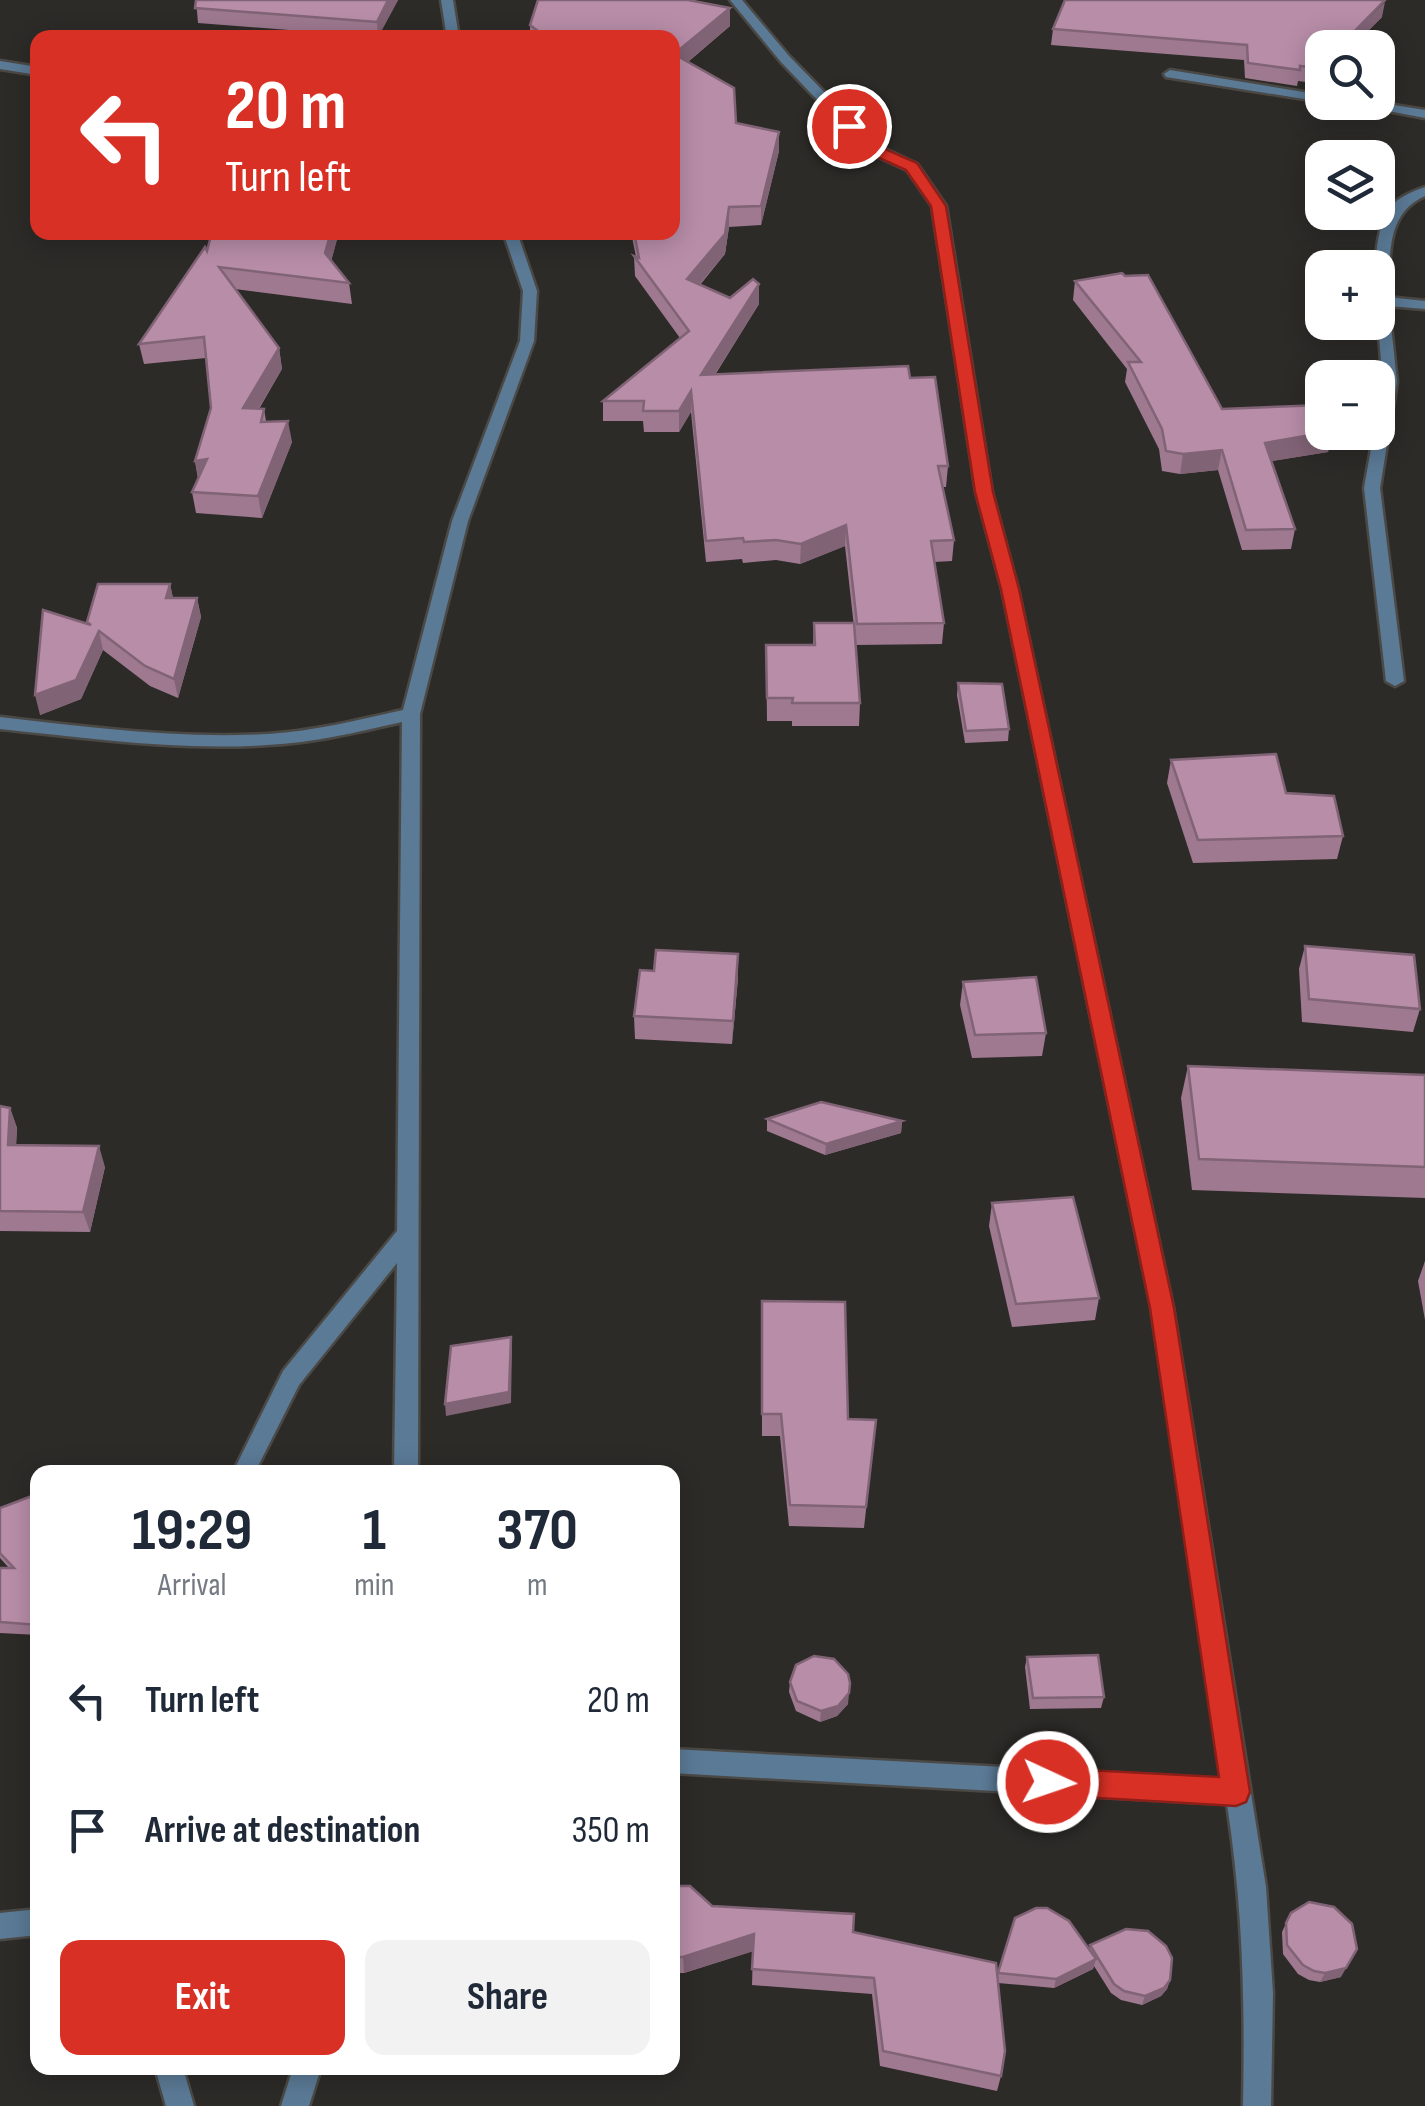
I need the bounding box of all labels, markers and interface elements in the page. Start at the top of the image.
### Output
map controls [1305,30,1395,450]
button: search [1305,30,1395,120]
text: 20 m [225,65,346,149]
icon: left [60,70,190,200]
pin [807,84,892,169]
icon: arrive [822,99,877,154]
button: layers [1305,140,1395,230]
text: Turn left [225,150,351,205]
button: + [1305,250,1395,340]
button: − [1305,360,1395,450]
text: 19:29 [132,1495,252,1567]
text: 1 [363,1495,386,1567]
text: 370 [497,1495,578,1567]
text: Arrival [158,1566,227,1605]
text: min [354,1566,394,1605]
text: m [527,1566,547,1605]
icon: left [60,1673,115,1728]
text: Turn left [145,1678,259,1723]
text: 20 m [587,1678,650,1723]
position arrow [996,1730,1100,1834]
icon: arrive [60,1803,115,1858]
text: Arrive at destination [145,1808,420,1853]
text: 350 m [571,1808,650,1853]
button: Exit [60,1940,345,2055]
button: Share [365,1940,650,2055]

